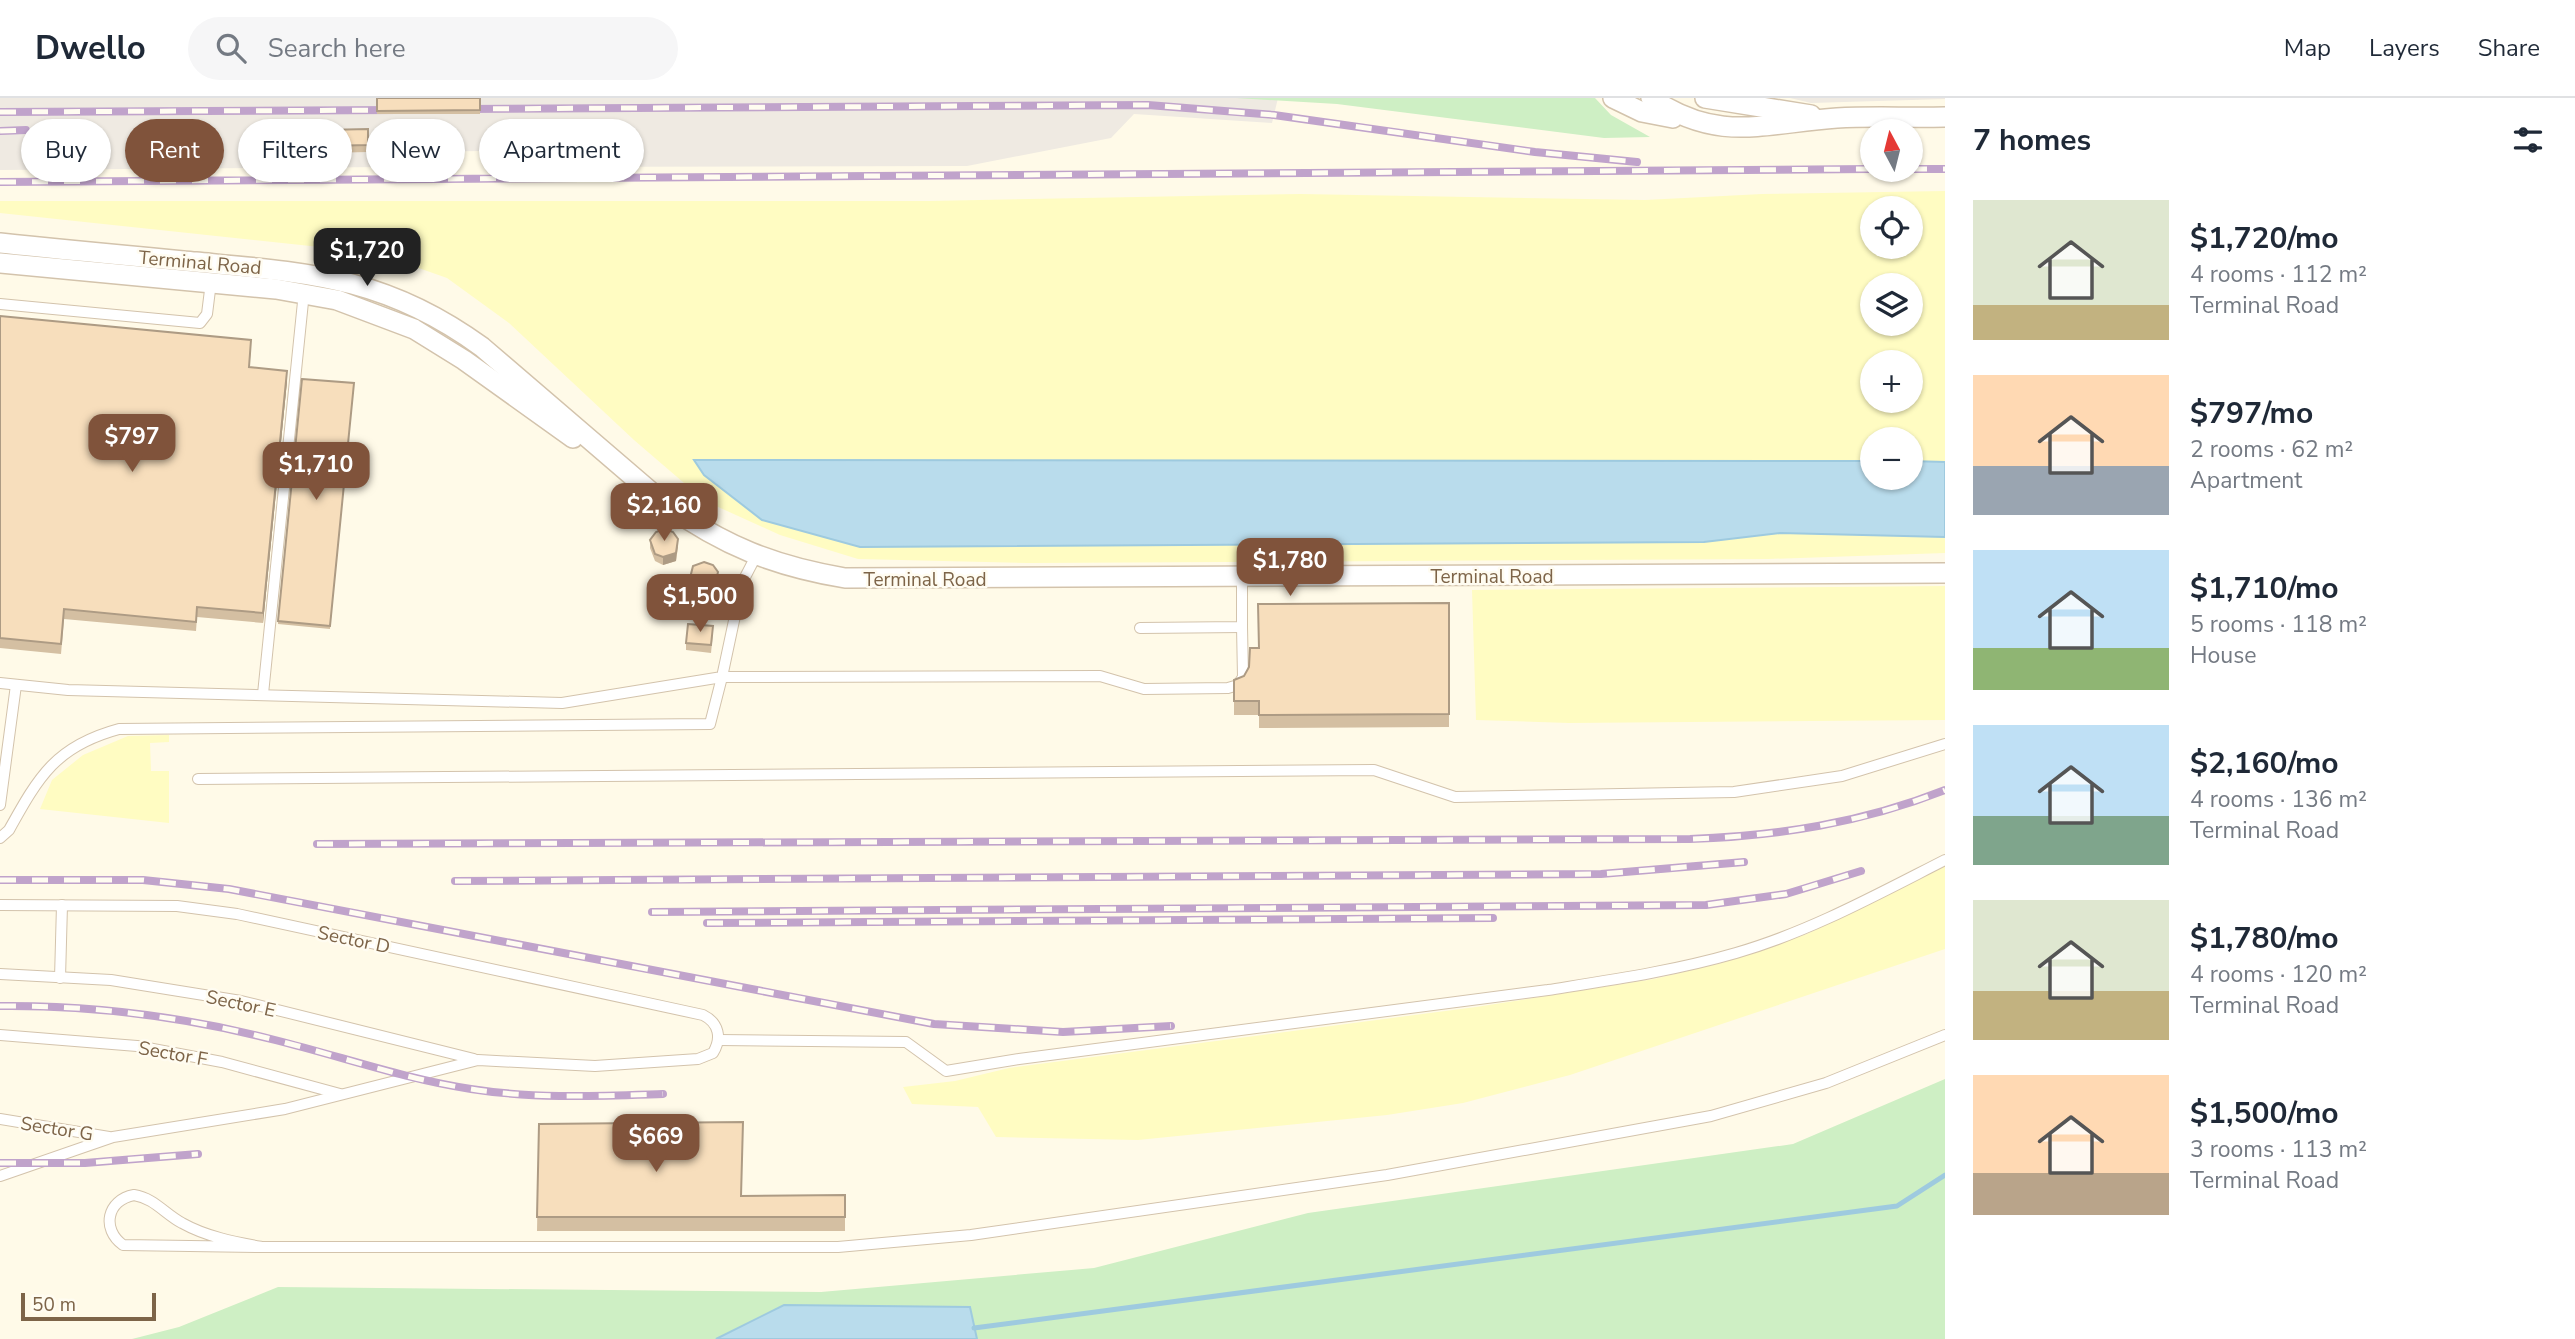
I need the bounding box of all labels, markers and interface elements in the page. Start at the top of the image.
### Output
search box [188,17,678,80]
text: Dwello [35,26,146,71]
icon: search [212,29,250,67]
text: Search here [268,31,406,66]
text: Map [2284,32,2331,64]
text: Layers [2369,32,2440,64]
text: Share [2478,32,2540,64]
chip: Buy [21,119,111,182]
chip: Rent [125,119,224,182]
chip: Filters [238,119,352,182]
chip: New [366,119,465,182]
chip: Apartment [479,119,644,182]
north arrow [1860,119,1923,182]
map controls [1860,119,1923,490]
text: 7 homes [1973,120,2091,161]
icon: filters [2509,121,2547,159]
button: locate [1860,196,1923,259]
text: $1,720/mo [2190,218,2339,259]
pin: $1,720 [310,228,424,288]
icon: home [2029,228,2113,312]
text: $1,720 [330,235,404,266]
street label: Terminal Road [137,245,262,281]
text: 4 rooms · 112 m² [2190,259,2367,290]
button: layers [1860,273,1923,336]
text: Terminal Road [2190,290,2339,321]
button: + [1860,350,1923,413]
text: $797/mo [2190,393,2313,434]
icon: home [2029,403,2113,487]
pin: $797 [91,414,173,474]
text: $797 [104,421,160,452]
button: − [1860,427,1923,490]
text: 2 rooms · 62 m² [2190,434,2353,465]
pin: $1,710 [259,442,373,502]
text: $1,710 [279,449,353,480]
text: Apartment [2190,465,2302,496]
pin: $2,160 [607,484,721,543]
text: $2,160 [627,490,701,521]
pin: $1,780 [1233,538,1347,598]
text: $1,780 [1253,545,1327,576]
street label: Terminal Road [1430,564,1554,590]
street label: Terminal Road [863,567,987,593]
text: $1,710/mo [2190,568,2339,609]
pin: $1,500 [643,574,757,634]
icon: home [2029,578,2113,662]
text: $1,500 [663,581,737,612]
text: 5 rooms · 118 m² [2190,609,2367,640]
text: House [2190,640,2257,671]
text: $2,160/mo [2190,743,2339,784]
icon: home [2029,753,2113,837]
text: 4 rooms · 136 m² [2190,784,2367,815]
text: Terminal Road [2190,815,2339,846]
text: $1,780/mo [2190,918,2339,959]
street label: Sector D [315,920,392,960]
icon: home [2029,928,2113,1012]
text: 4 rooms · 120 m² [2190,959,2367,990]
street label: Sector E [204,984,278,1024]
text: Terminal Road [2190,990,2339,1021]
street label: Sector F [136,1035,209,1073]
text: $1,500/mo [2190,1093,2339,1134]
icon: home [2029,1103,2113,1187]
street label: Sector G [19,1110,95,1148]
pin: $669 [615,1114,697,1174]
text: $669 [628,1121,684,1152]
text: 3 rooms · 113 m² [2190,1134,2367,1165]
text: Terminal Road [2190,1165,2339,1196]
scale bar [21,1290,156,1322]
text: 50 m [32,1292,76,1318]

